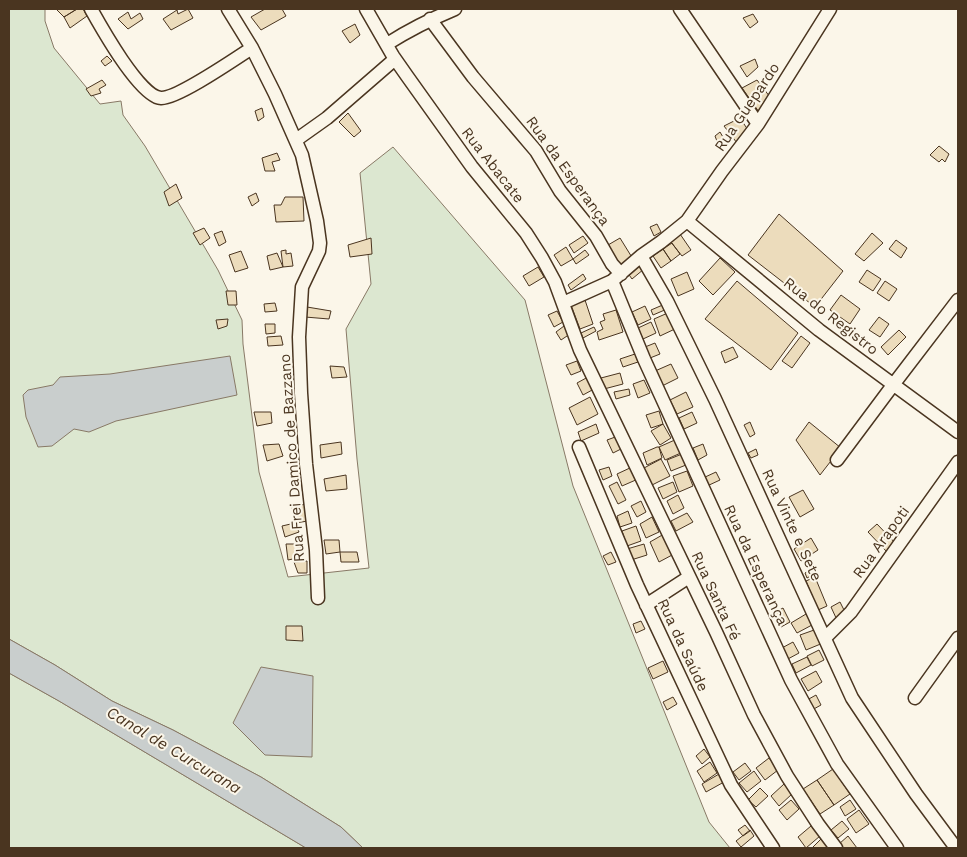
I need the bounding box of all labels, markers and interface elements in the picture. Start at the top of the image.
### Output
street label: Rua Guepardo [711,59,783,155]
street label: Rua da Esperança [522,113,614,230]
street label: Rua Abacate [458,124,528,206]
street label: Rua do Registro [780,273,882,359]
street label: Rua Frei Damico de Bazzano [276,353,308,563]
street label: Rua Vinte e Sete [758,466,826,584]
street label: Rua da Esperança [720,502,792,629]
street label: Rua Arapoti [849,502,913,582]
street label: Rua Santa Fé [688,549,744,643]
street label: Rua da Saúde [654,596,712,694]
water label: Canal de Curcurana [103,702,245,798]

